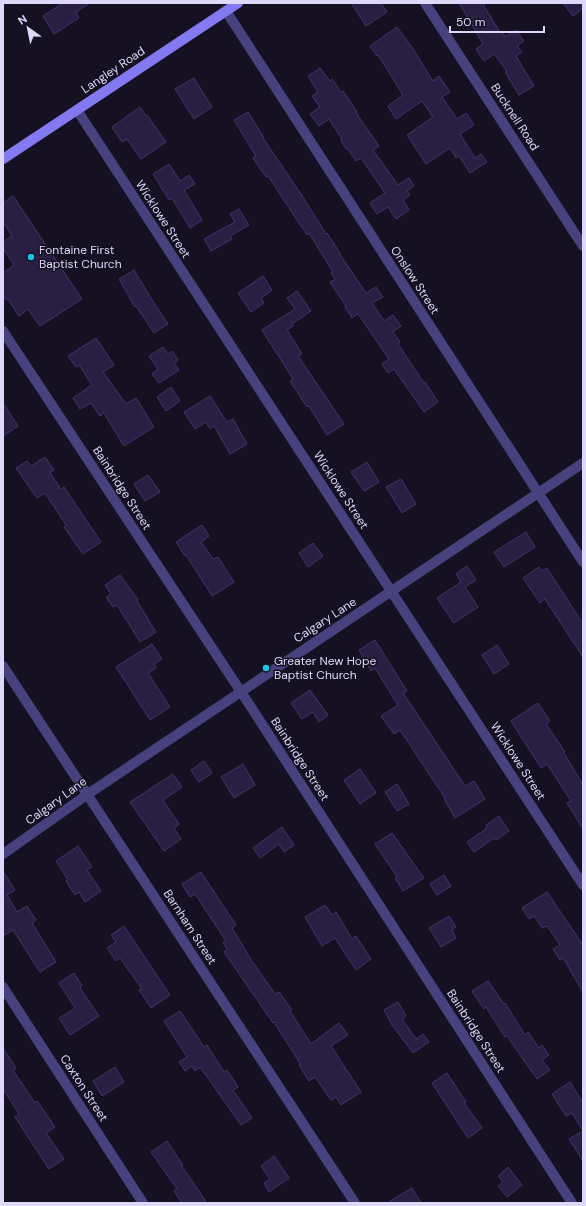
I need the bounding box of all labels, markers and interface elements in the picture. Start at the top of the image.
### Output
north arrow [8,8,48,48]
scale bar [450,8,544,34]
text: N [15,12,30,28]
text: 50 m [456,14,485,30]
street label: Langley Road [78,43,148,97]
street label: Bucknell Road [487,80,543,154]
street label: Wicklowe Street [132,177,194,261]
place label: Fontaine First Baptist Church [39,242,122,272]
street label: Onslow Street [387,243,443,317]
marker: Fontaine First Baptist Church [26,252,36,262]
street label: Bainbridge Street [89,443,155,533]
street label: Wicklowe Street [310,448,372,532]
street label: Calgary Lane [290,594,360,646]
place label: Greater New Hope Baptist Church [274,653,376,683]
marker: Greater New Hope Baptist Church [261,663,271,673]
street label: Bainbridge Street [267,714,333,804]
street label: Wicklowe Street [487,719,549,803]
street label: Calgary Lane [22,773,90,829]
street label: Barnham Street [160,886,220,968]
street label: Bainbridge Street [443,986,509,1076]
street label: Caxton Street [56,1051,112,1125]

